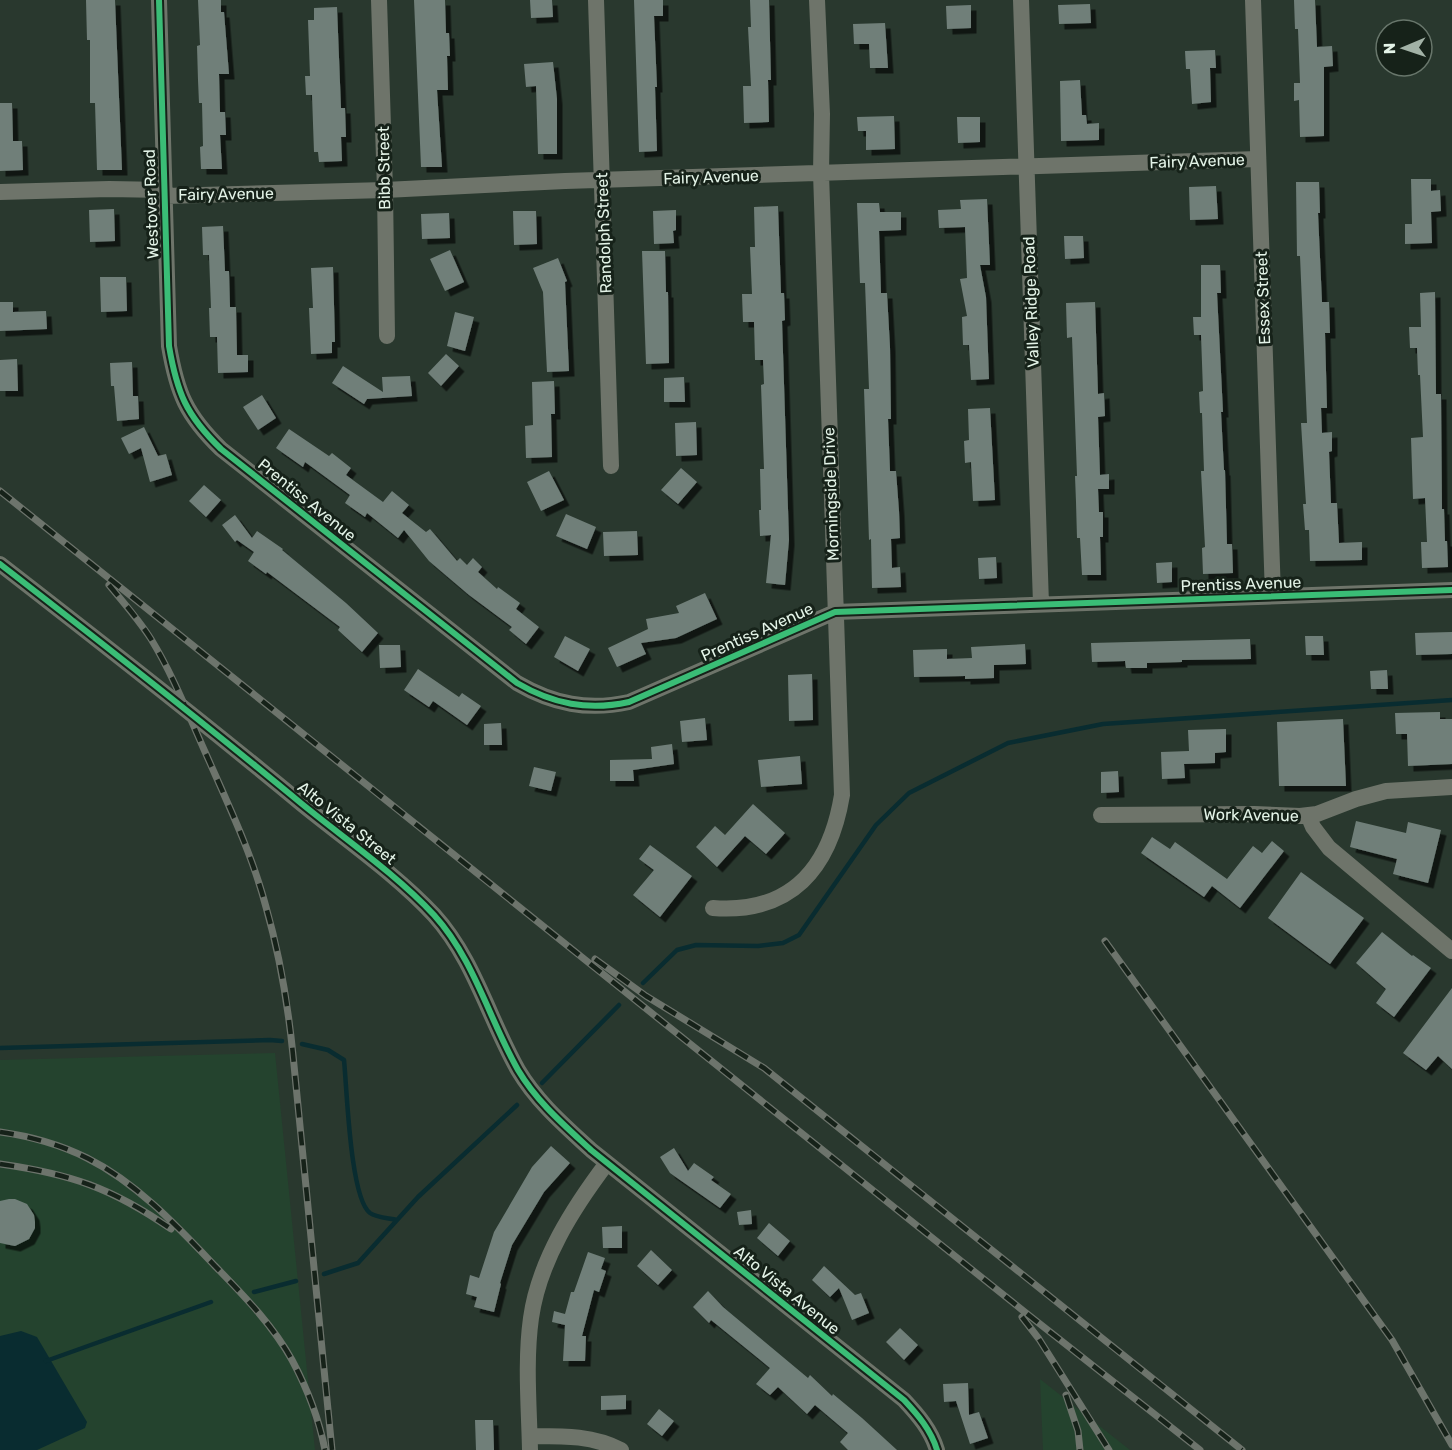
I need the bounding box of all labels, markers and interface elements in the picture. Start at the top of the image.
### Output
north arrow [1374,18,1434,78]
text: N [1380,42,1399,55]
street label: Bibb Street [374,126,394,210]
street label: Westover Road [140,149,162,259]
street label: Fairy Avenue [1149,150,1245,172]
street label: Fairy Avenue [663,166,759,188]
street label: Randolph Street [592,172,616,294]
street label: Fairy Avenue [178,184,274,204]
street label: Valley Ridge Road [1019,236,1043,368]
street label: Essex Street [1252,251,1274,345]
street label: Morningside Drive [819,427,843,561]
street label: Prentiss Avenue [254,455,360,545]
street label: Prentiss Avenue [1180,572,1302,596]
street label: Prentiss Avenue [698,599,816,665]
street label: Alto Vista Street [294,777,400,869]
street label: Work Avenue [1203,805,1299,825]
street label: Alto Vista Avenue [730,1242,844,1339]

